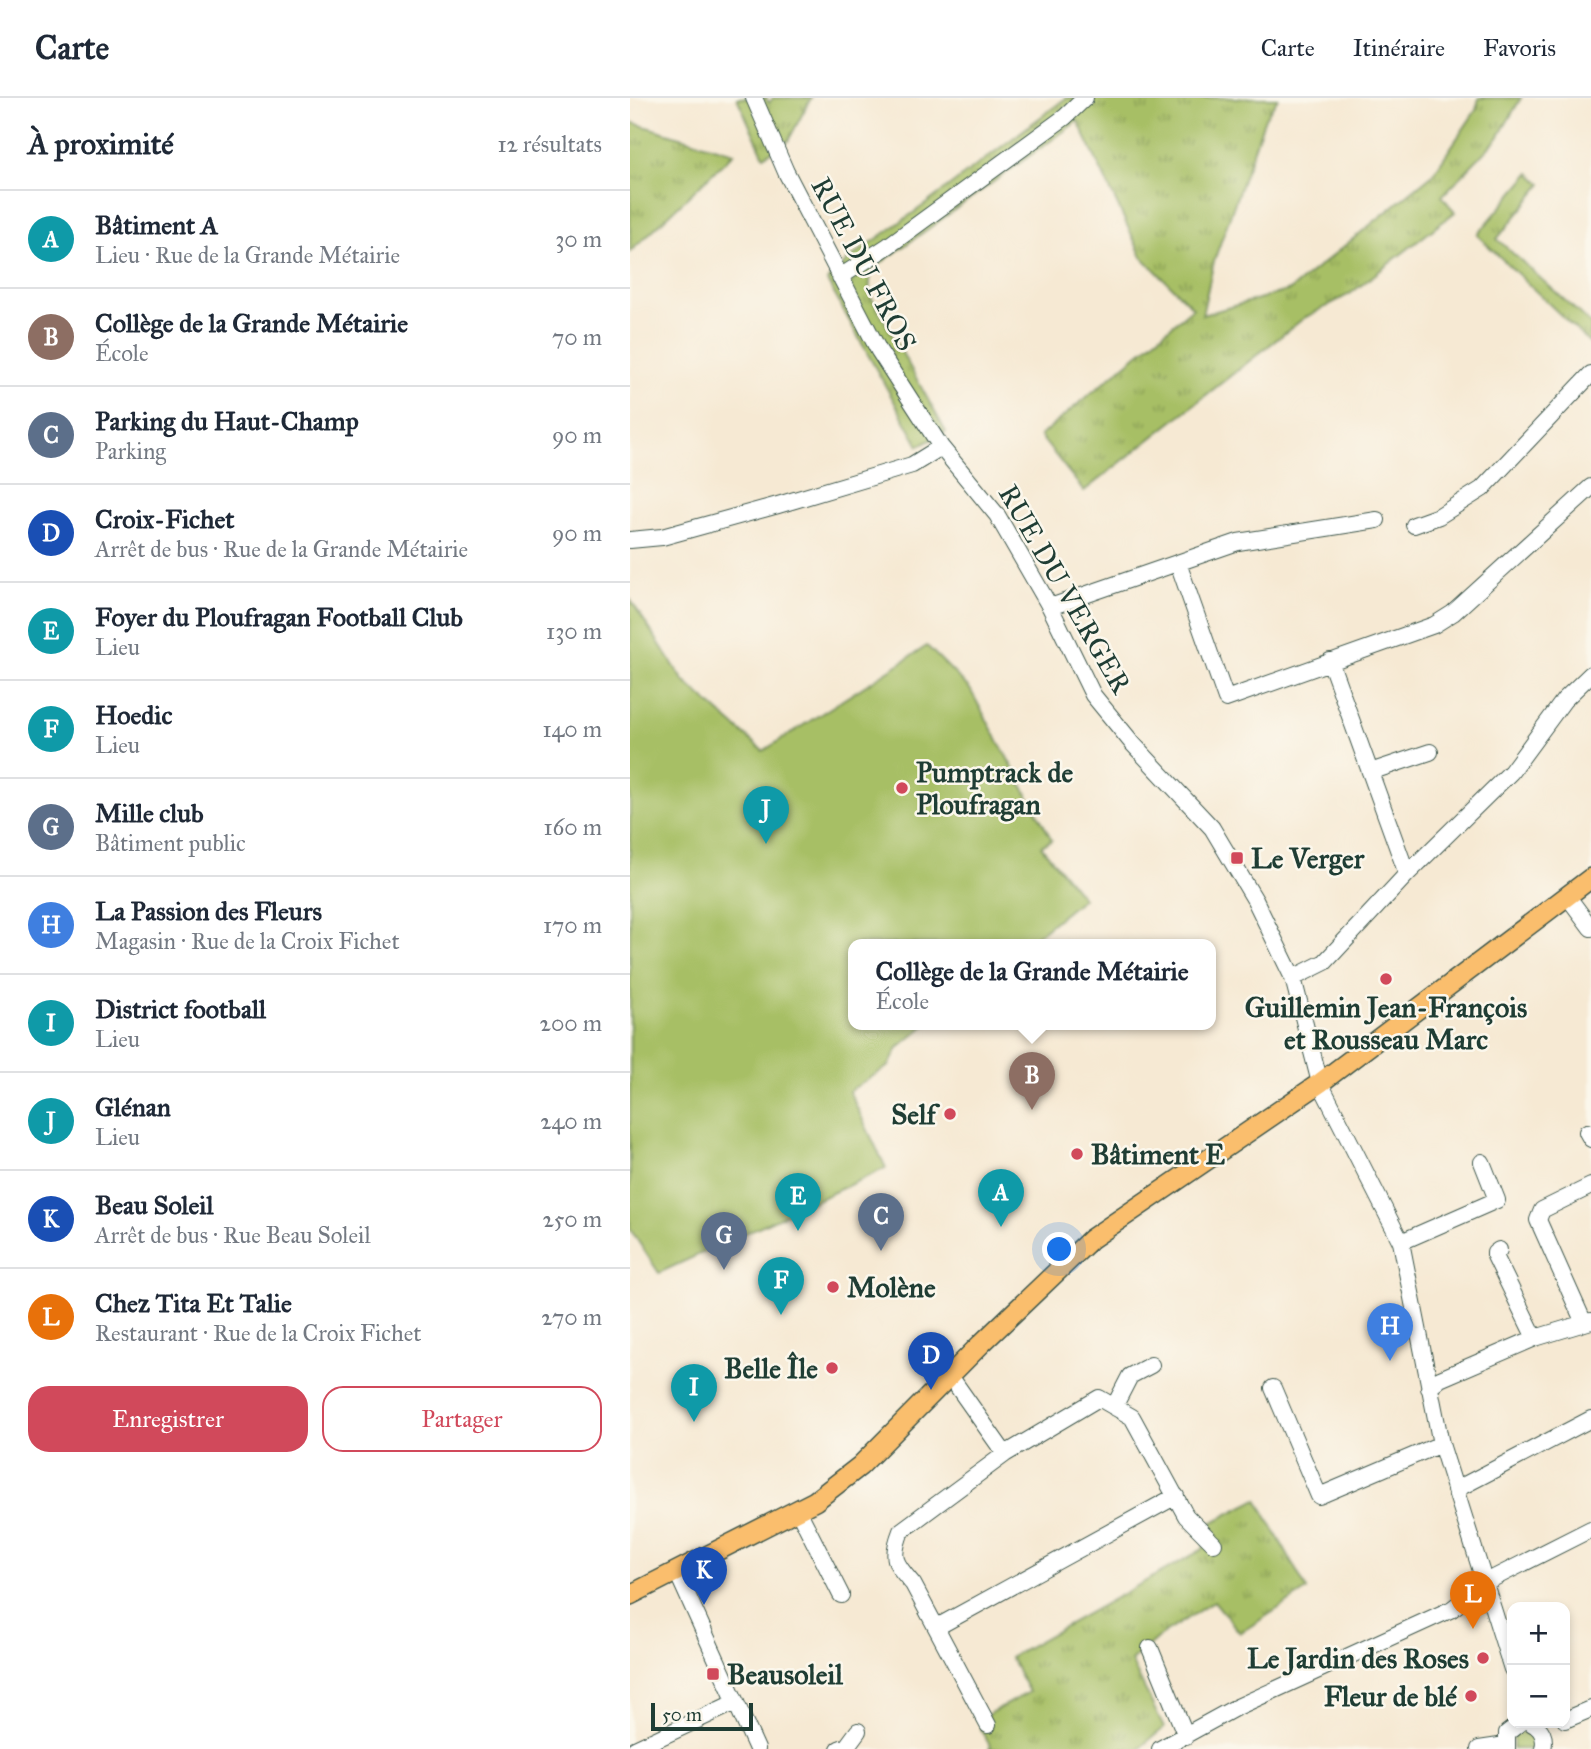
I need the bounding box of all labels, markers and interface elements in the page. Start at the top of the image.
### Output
text: Carte [35,28,109,68]
text: Carte [1261,33,1315,63]
text: Itinéraire [1353,33,1445,63]
text: Favoris [1483,33,1556,63]
text: À proximité [28,126,174,162]
text: 12 résultats [497,130,602,158]
street label: RUE DU FROS [804,171,924,357]
text: Bâtiment A [95,209,218,241]
text: A [43,225,59,253]
text: 30 m [555,225,602,253]
text: Lieu · Rue de la Grande Métairie [95,241,400,269]
text: Collège de la Grande Métairie [95,307,408,339]
text: B [43,323,59,351]
text: 70 m [552,323,602,351]
text: École [95,339,149,367]
text: Parking du Haut-Champ [95,405,359,437]
text: C [43,421,59,449]
text: 90 m [552,421,602,449]
text: Parking [95,437,166,465]
street label: RUE DU VERGER [991,478,1140,701]
text: Croix-Fichet [95,503,234,535]
text: D [42,519,60,547]
text: 90 m [552,519,602,547]
text: Arrêt de bus · Rue de la Grande Métairie [95,535,468,563]
text: Foyer du Ploufragan Football Club [95,601,463,633]
text: E [43,617,59,645]
text: 130 m [546,617,602,645]
text: Lieu [95,633,140,661]
text: Hoedic [95,699,172,731]
text: F [43,715,59,743]
text: 140 m [542,715,602,743]
text: Lieu [95,731,140,759]
place label: Pumptrack de Ploufragan [916,755,1074,822]
marker: Pumptrack de Ploufragan [894,780,910,796]
pin: J [743,786,789,844]
text: Mille club [95,797,204,829]
text: G [43,813,59,841]
text: 160 m [544,813,602,841]
text: Bâtiment public [95,829,246,857]
place label: Le Verger [1251,841,1365,876]
marker: Le Verger [1229,850,1245,866]
text: La Passion des Fleurs [95,895,322,927]
text: H [41,911,61,939]
text: 170 m [543,911,602,939]
text: Magasin · Rue de la Croix Fichet [95,927,400,955]
popup [848,939,1216,1030]
text: Collège de la Grande Métairie [876,955,1188,987]
marker: Guillemin Jean-François et Rousseau Marc [1378,971,1394,987]
text: École [876,987,929,1015]
place label: Guillemin Jean-François et Rousseau Marc [1245,990,1527,1057]
text: District football [95,993,266,1025]
text: I [46,1009,56,1037]
text: 200 m [540,1009,602,1037]
text: Lieu [95,1025,140,1053]
pin: B [1009,1052,1055,1110]
text: Glénan [95,1091,171,1123]
place label: Self [891,1097,941,1132]
marker: Self [942,1106,958,1122]
text: J [46,1107,56,1135]
text: 240 m [540,1107,602,1135]
text: Lieu [95,1123,140,1151]
place label: Bâtiment E [1091,1137,1225,1172]
marker: Bâtiment E [1069,1146,1085,1162]
pin: A [978,1169,1024,1227]
pin: E [775,1173,821,1231]
text: Beau Soleil [95,1189,214,1221]
pin: C [858,1193,904,1251]
text: K [43,1205,59,1233]
text: 250 m [542,1205,602,1233]
pin: G [701,1212,747,1270]
text: Arrêt de bus · Rue Beau Soleil [95,1221,371,1249]
your location [1042,1232,1076,1266]
pin: F [758,1257,804,1315]
place label: Molène [847,1270,936,1305]
marker: Molène [825,1279,841,1295]
text: Chez Tita Et Talie [95,1287,292,1319]
text: L [43,1303,60,1331]
text: 270 m [541,1303,602,1331]
pin: H [1367,1303,1413,1361]
text: Restaurant · Rue de la Croix Fichet [95,1319,421,1347]
pin: D [908,1332,954,1390]
place label: Belle Île [724,1351,818,1386]
marker: Belle Île [824,1360,840,1376]
pin: I [671,1364,717,1422]
button: Enregistrer [28,1386,308,1452]
button: Partager [322,1386,602,1452]
pin: K [681,1547,727,1605]
pin: L [1450,1571,1496,1629]
map controls [1507,1602,1570,1728]
button: + [1507,1602,1570,1665]
place label: Le Jardin des Roses [1247,1641,1469,1676]
marker: Le Jardin des Roses [1475,1650,1491,1666]
place label: Beausoleil [727,1657,843,1692]
button: − [1507,1665,1570,1728]
marker: Beausoleil [705,1666,721,1682]
place label: Fleur de blé [1324,1679,1457,1714]
marker: Fleur de blé [1463,1688,1479,1704]
scale bar [651,1700,752,1732]
text: 50 m [662,1703,702,1726]

